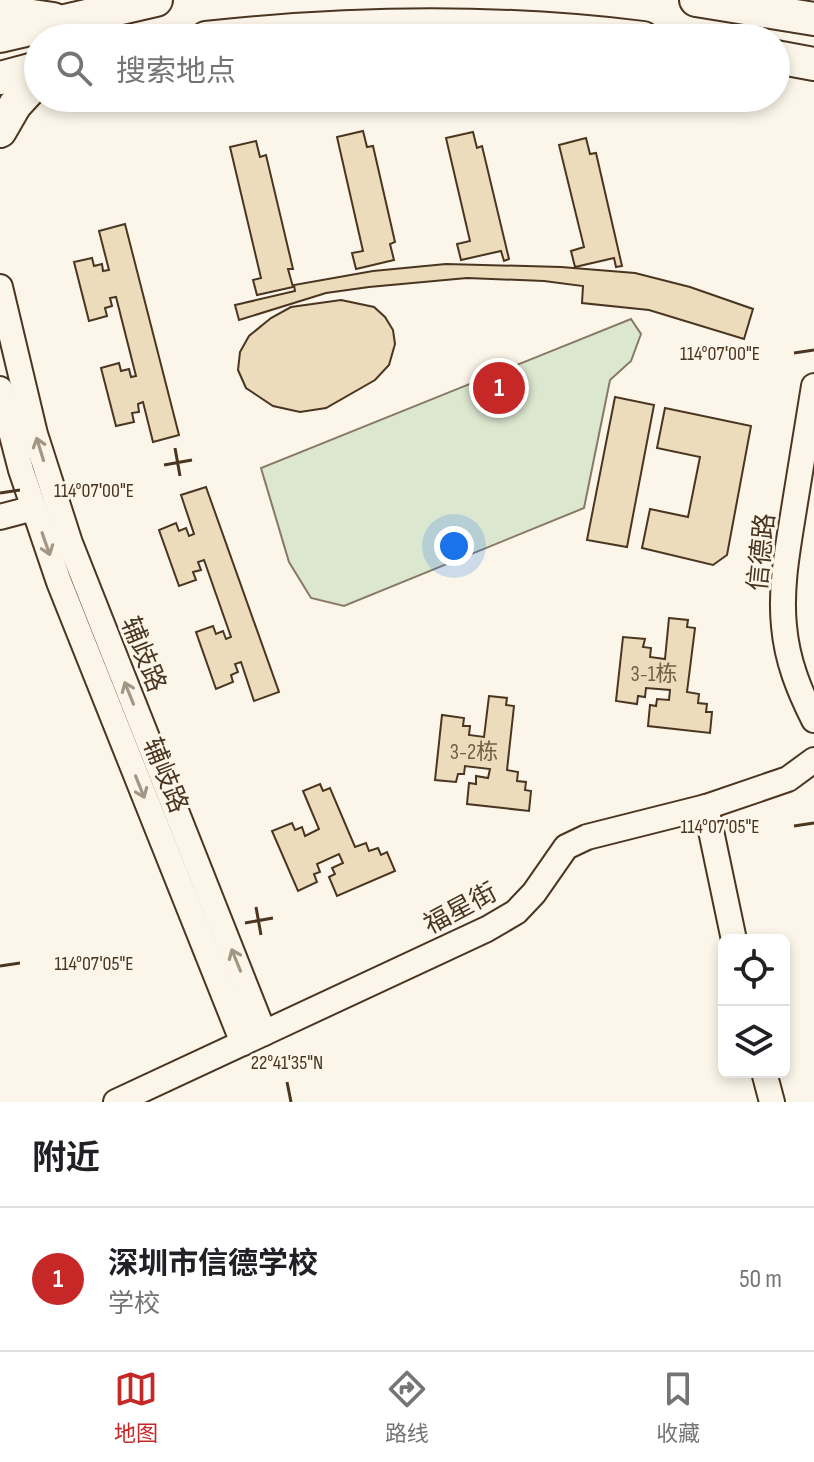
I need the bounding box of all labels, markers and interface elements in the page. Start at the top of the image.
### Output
search box [24,24,790,112]
icon: search [52,46,96,90]
text: 搜索地点 [116,54,236,90]
text: 114°07'00"E [680,342,760,366]
pin: 1 [473,358,525,418]
one-way arrow [31,436,46,461]
text: 114°07'00"E [54,479,134,503]
street label: 信德路 [743,512,782,593]
your location [434,526,474,566]
one-way arrow [39,532,54,557]
street label: 辅歧路 [114,613,172,697]
house number: 3-1栋 [630,661,678,688]
one-way arrow [121,681,135,706]
street label: 辅岐路 [136,734,194,818]
house number: 3-2栋 [450,739,498,766]
one-way arrow [134,774,149,799]
text: 114°07'05"E [680,815,760,839]
street label: 福星街 [419,877,502,941]
map controls [718,934,790,1078]
button: locate [718,934,790,1006]
one-way arrow [228,948,242,973]
text: 114°07'05"E [54,952,134,976]
button: layers [718,1006,790,1078]
text: 22°41'35"N [251,1051,323,1075]
text: 附近 [32,1138,100,1179]
text: 深圳市信德学校 [108,1246,318,1282]
text: 1 [53,1264,63,1295]
text: 50 m [739,1264,782,1295]
text: 学校 [108,1289,160,1320]
tab: 地图 [114,1367,158,1448]
tab: 路线 [385,1367,429,1448]
tab: 收藏 [656,1367,700,1448]

